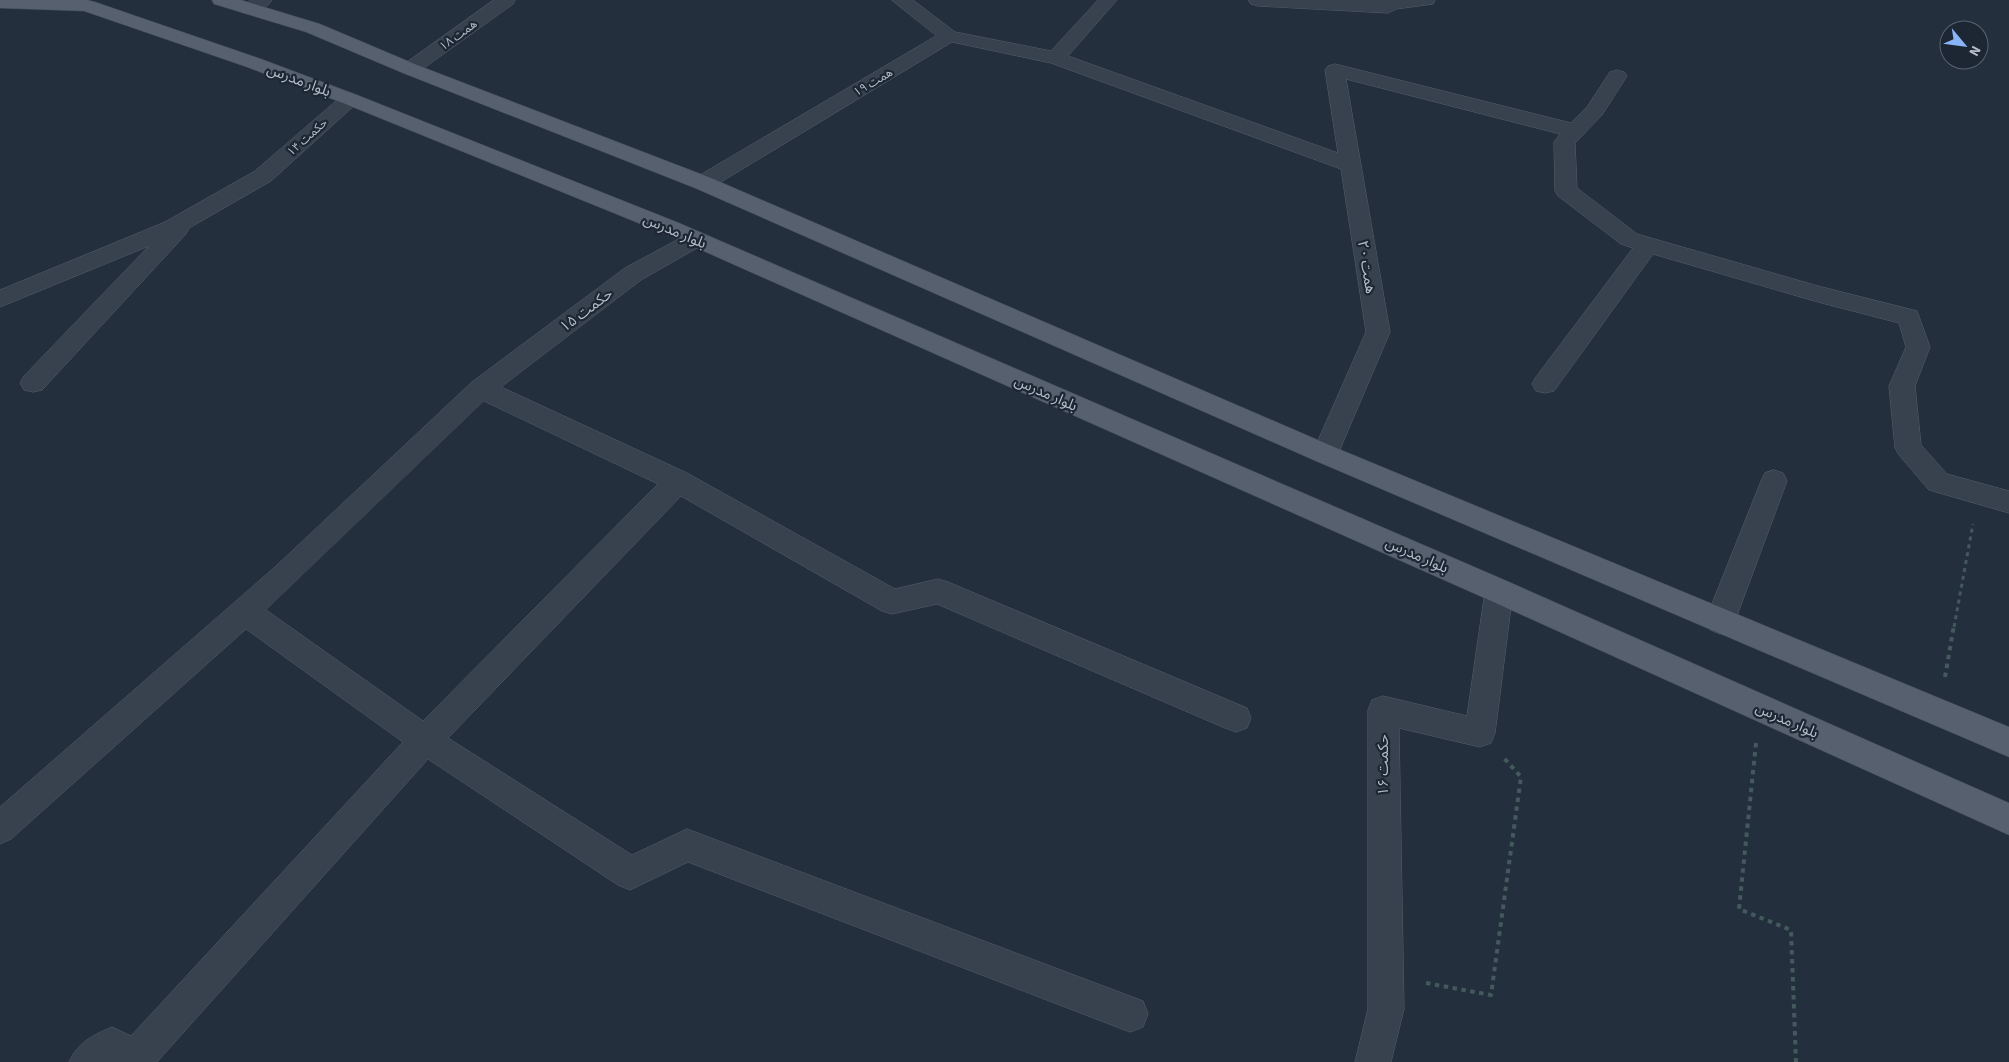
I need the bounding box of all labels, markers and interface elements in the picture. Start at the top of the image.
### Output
street label: همت ۱۸ [436,16,481,55]
north arrow [1939,20,1989,70]
text: N [1963,42,1985,60]
street label: بلوار مدرس [264,59,334,102]
street label: همت ۱۹ [850,64,896,101]
street label: حکمت ۱۴ [283,115,331,160]
street label: بلوار مدرس [640,209,710,254]
street label: همت ۲۰ [1352,239,1381,295]
street label: حکمت ۱۵ [555,283,617,337]
street label: بلوار مدرس [1011,370,1081,417]
street label: بلوار مدرس [1382,532,1452,579]
street label: بلوار مدرس [1752,697,1822,744]
street label: حکمت ۱۶ [1373,734,1394,796]

